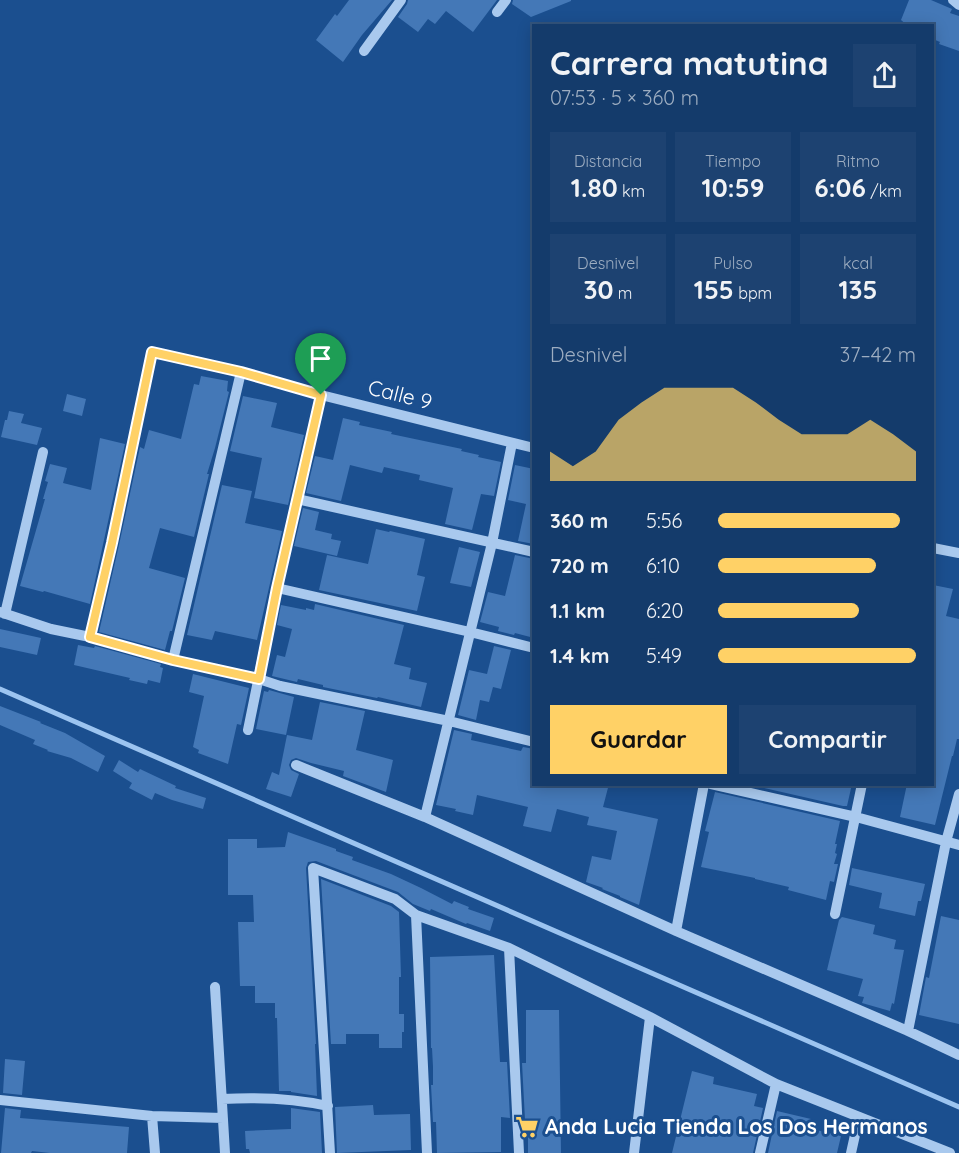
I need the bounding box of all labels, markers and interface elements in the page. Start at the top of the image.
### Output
text: Carrera matutina [550,42,828,83]
button: share [853,44,916,107]
text: 07:53 · 5 × 360 m [550,85,699,110]
text: Distancia [574,151,642,171]
text: Tiempo [705,151,761,171]
text: Ritmo [836,151,880,171]
text: 1.80 [571,171,618,204]
text: 10:59 [702,171,764,204]
text: 6:06 [814,171,866,204]
text: km [618,181,645,201]
text: /km [866,181,902,201]
text: Desnivel [577,253,639,273]
text: Pulso [713,253,753,273]
text: kcal [843,253,873,273]
text: 30 [584,273,613,306]
text: 155 [694,273,734,306]
text: 135 [838,273,878,306]
text: m [613,283,632,303]
text: bpm [734,283,772,303]
pin [295,333,346,395]
icon: arrive [304,342,337,375]
text: Desnivel [550,342,627,367]
text: 37–42 m [840,342,916,367]
street label: Calle 9 [365,374,435,415]
text: 360 m [550,508,608,533]
text: 5:56 [646,508,682,533]
text: 720 m [550,553,609,578]
text: 6:10 [646,553,680,578]
text: 1.1 km [550,598,605,623]
text: 6:20 [646,598,683,623]
text: 1.4 km [550,643,609,668]
text: 5:49 [646,643,682,668]
button: Guardar [550,705,727,774]
button: Compartir [739,705,916,774]
place label: Anda Lucia Tienda Los Dos Hermanos [545,1113,928,1139]
supermarket icon: Anda Lucia Tienda Los Dos Hermanos [514,1114,540,1140]

